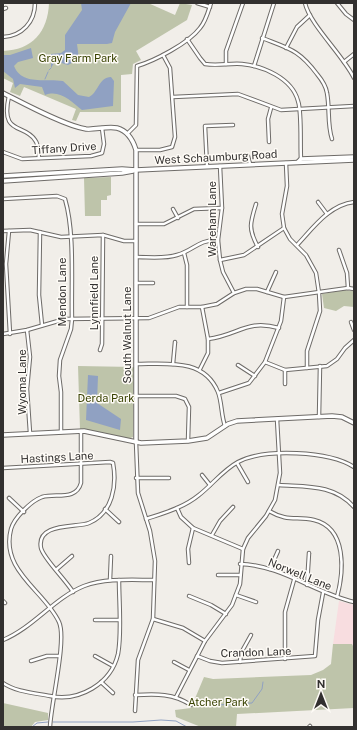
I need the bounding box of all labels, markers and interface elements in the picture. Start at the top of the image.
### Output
park label: Gray Farm Park [38,52,118,64]
street label: Tiffany Drive [31,140,97,156]
street label: West Schaumburg Road [154,148,278,166]
street label: Wareham Lane [206,181,218,257]
street label: Lynnfield Lane [88,256,100,330]
street label: Mendon Lane [56,258,68,326]
street label: South Walnut Lane [121,287,133,383]
street label: Wyoma Lane [16,349,28,415]
park label: Derda Park [78,392,134,404]
street label: Hastings Lane [20,449,94,465]
street label: Norwell Lane [266,556,334,592]
street label: Crandon Lane [220,645,292,659]
north arrow [301,674,341,714]
text: N [317,678,325,690]
park label: Atcher Park [188,696,248,708]

